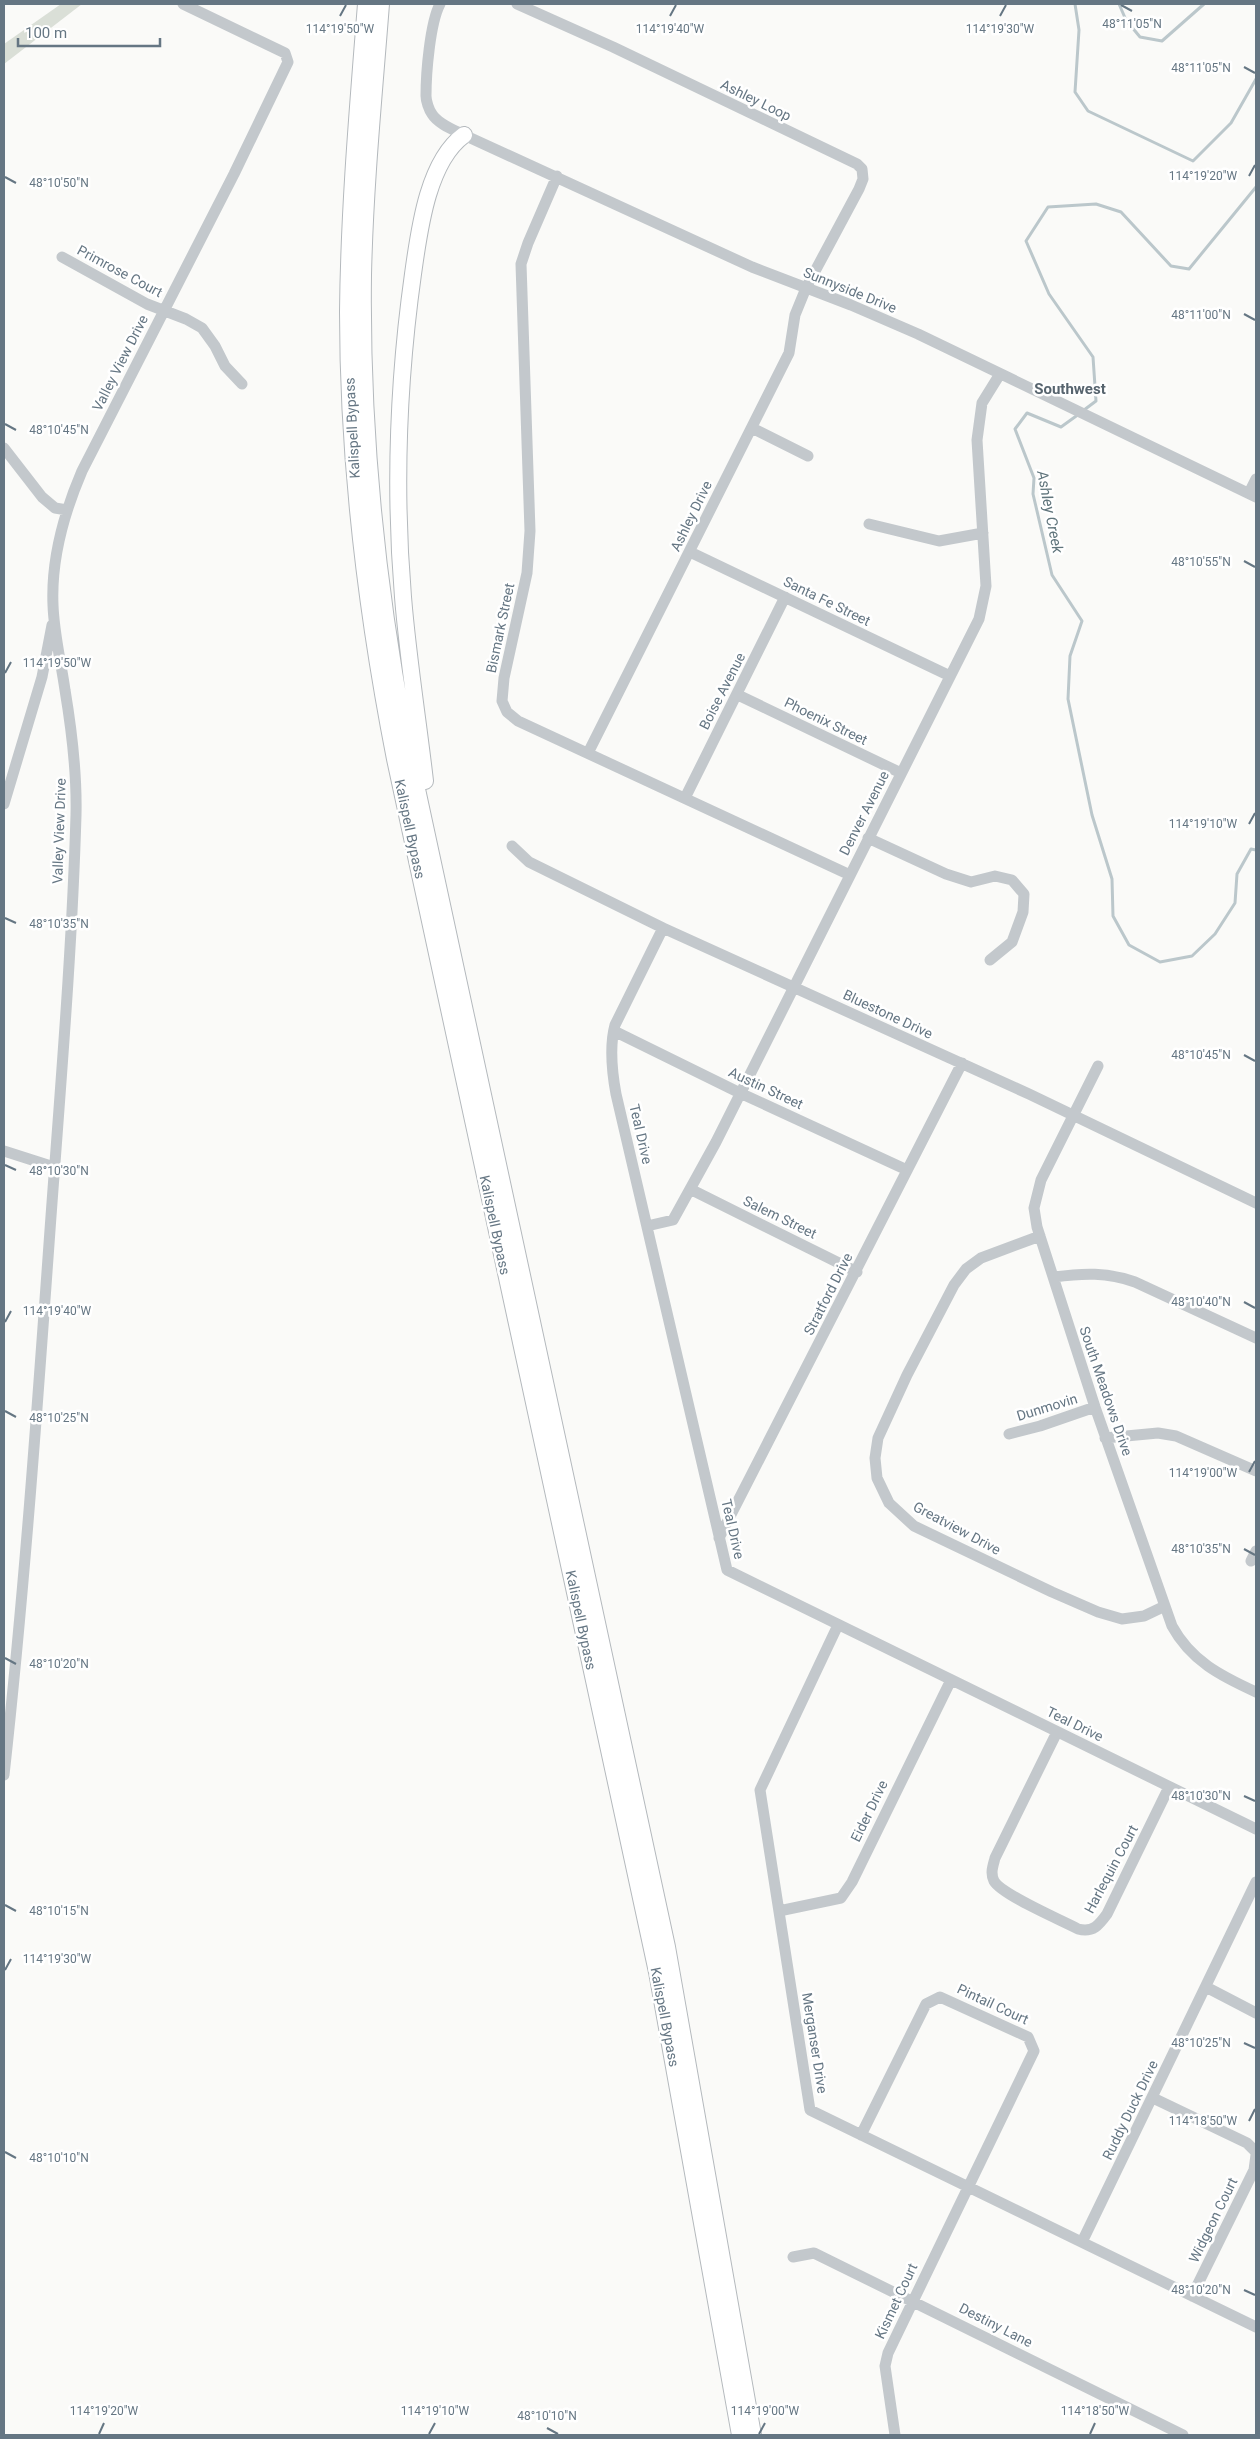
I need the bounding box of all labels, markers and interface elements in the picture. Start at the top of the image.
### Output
scale bar [18,15,160,47]
text: 48°11'05"N [1102,17,1162,31]
text: 114°19'50"W [306,22,374,36]
text: 114°19'40"W [636,22,704,36]
text: 114°19'30"W [966,22,1034,36]
text: 100 m [25,24,67,42]
text: 48°11'05"N [1171,61,1231,75]
street label: Ashley Loop [718,76,794,124]
text: 114°19'20"W [1169,169,1237,183]
text: 48°10'50"N [29,176,89,190]
street label: Primrose Court [75,242,166,300]
street label: Sunnyside Drive [801,264,899,316]
text: 48°11'00"N [1171,308,1231,322]
street label: Valley View Drive [89,312,151,414]
street label: Kalispell Bypass [341,377,363,479]
district label: Southwest [1034,380,1106,398]
text: 48°10'45"N [29,423,89,437]
water label: Ashley Creek [1033,468,1067,555]
street label: Ashley Drive [667,478,715,554]
text: 48°10'55"N [1171,555,1231,569]
street label: Santa Fe Street [781,573,873,629]
street label: Bismark Street [483,581,517,674]
street label: Boise Avenue [696,650,748,732]
text: 114°19'50"W [23,656,91,670]
street label: Phoenix Street [782,694,871,748]
street label: Denver Avenue [836,768,892,858]
street label: Valley View Drive [49,778,69,884]
street label: Kalispell Bypass [392,778,428,880]
text: 114°19'10"W [1169,817,1237,831]
text: 48°10'35"N [29,917,89,931]
street label: Bluestone Drive [841,986,935,1042]
text: 48°10'45"N [1171,1048,1231,1062]
street label: Austin Street [726,1064,806,1112]
street label: Teal Drive [626,1102,656,1166]
text: 48°10'30"N [29,1164,89,1178]
street label: Kalispell Bypass [477,1174,513,1276]
street label: Salem Street [741,1192,820,1242]
street label: Stratford Drive [800,1250,856,1338]
text: 48°10'40"N [1171,1295,1231,1309]
text: 114°19'40"W [23,1304,91,1318]
street label: South Meadows Drive [1076,1324,1136,1458]
street label: Dunmovin [1015,1390,1079,1424]
text: 48°10'25"N [29,1411,89,1425]
text: 114°19'00"W [1169,1466,1237,1480]
street label: Teal Drive [718,1497,748,1561]
street label: Greatview Drive [910,1498,1004,1558]
text: 48°10'35"N [1171,1542,1231,1556]
street label: Kalispell Bypass [563,1569,599,1671]
text: 48°10'20"N [29,1657,89,1671]
street label: Teal Drive [1044,1703,1106,1745]
street label: Eider Drive [847,1778,891,1844]
text: 48°10'30"N [1171,1789,1231,1803]
street label: Harlequin Court [1081,1822,1141,1916]
text: 48°10'15"N [29,1904,89,1918]
text: 114°19'30"W [23,1952,91,1966]
street label: Kalispell Bypass [647,1966,683,2068]
street label: Pintail Court [955,1980,1032,2028]
street label: Merganser Drive [799,1991,831,2095]
text: 48°10'25"N [1171,2036,1231,2050]
street label: Ruddy Duck Drive [1099,2058,1161,2162]
text: 114°18'50"W [1169,2114,1237,2128]
text: 48°10'10"N [29,2151,89,2165]
street label: Widgeon Court [1185,2174,1241,2265]
street label: Kismet Court [871,2260,921,2341]
text: 48°10'20"N [1171,2283,1231,2297]
street label: Destiny Lane [957,2300,1035,2350]
text: 114°19'20"W [70,2404,138,2418]
text: 114°19'10"W [401,2404,469,2418]
text: 114°19'00"W [731,2404,799,2418]
text: 114°18'50"W [1061,2404,1129,2418]
text: 48°10'10"N [517,2409,577,2423]

